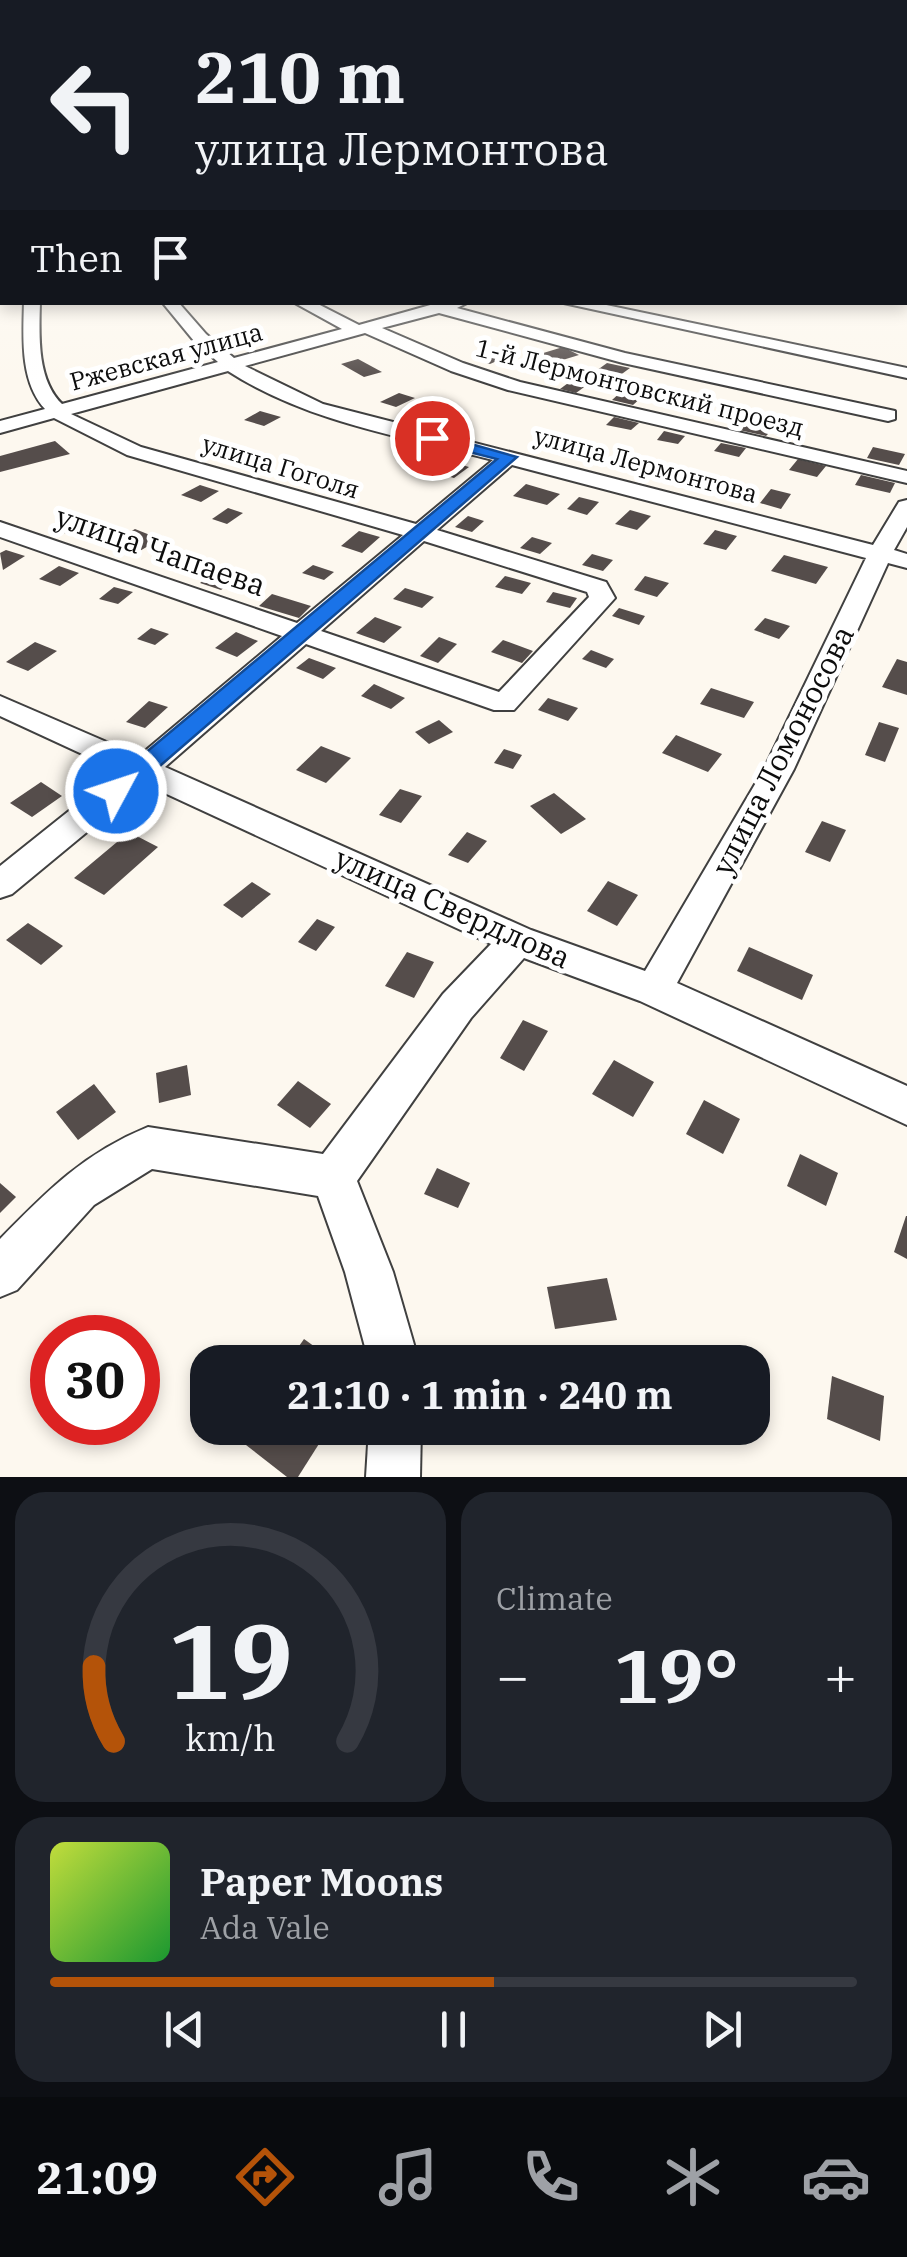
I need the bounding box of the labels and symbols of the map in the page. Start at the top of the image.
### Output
street label: Ржевская улица [66,314,266,398]
street label: 1-й Лермонтовский проезд [472,330,808,444]
pin [390,396,475,481]
street label: улица Лермонтова [531,418,761,510]
street label: улица Гоголя [198,426,364,506]
street label: улица Чапаева [51,496,271,604]
street label: улица Ломоносова [702,619,862,881]
position arrow [64,739,168,843]
street label: улица Свердлова [329,838,577,976]
speed limit sign: 30 [30,1315,160,1445]

